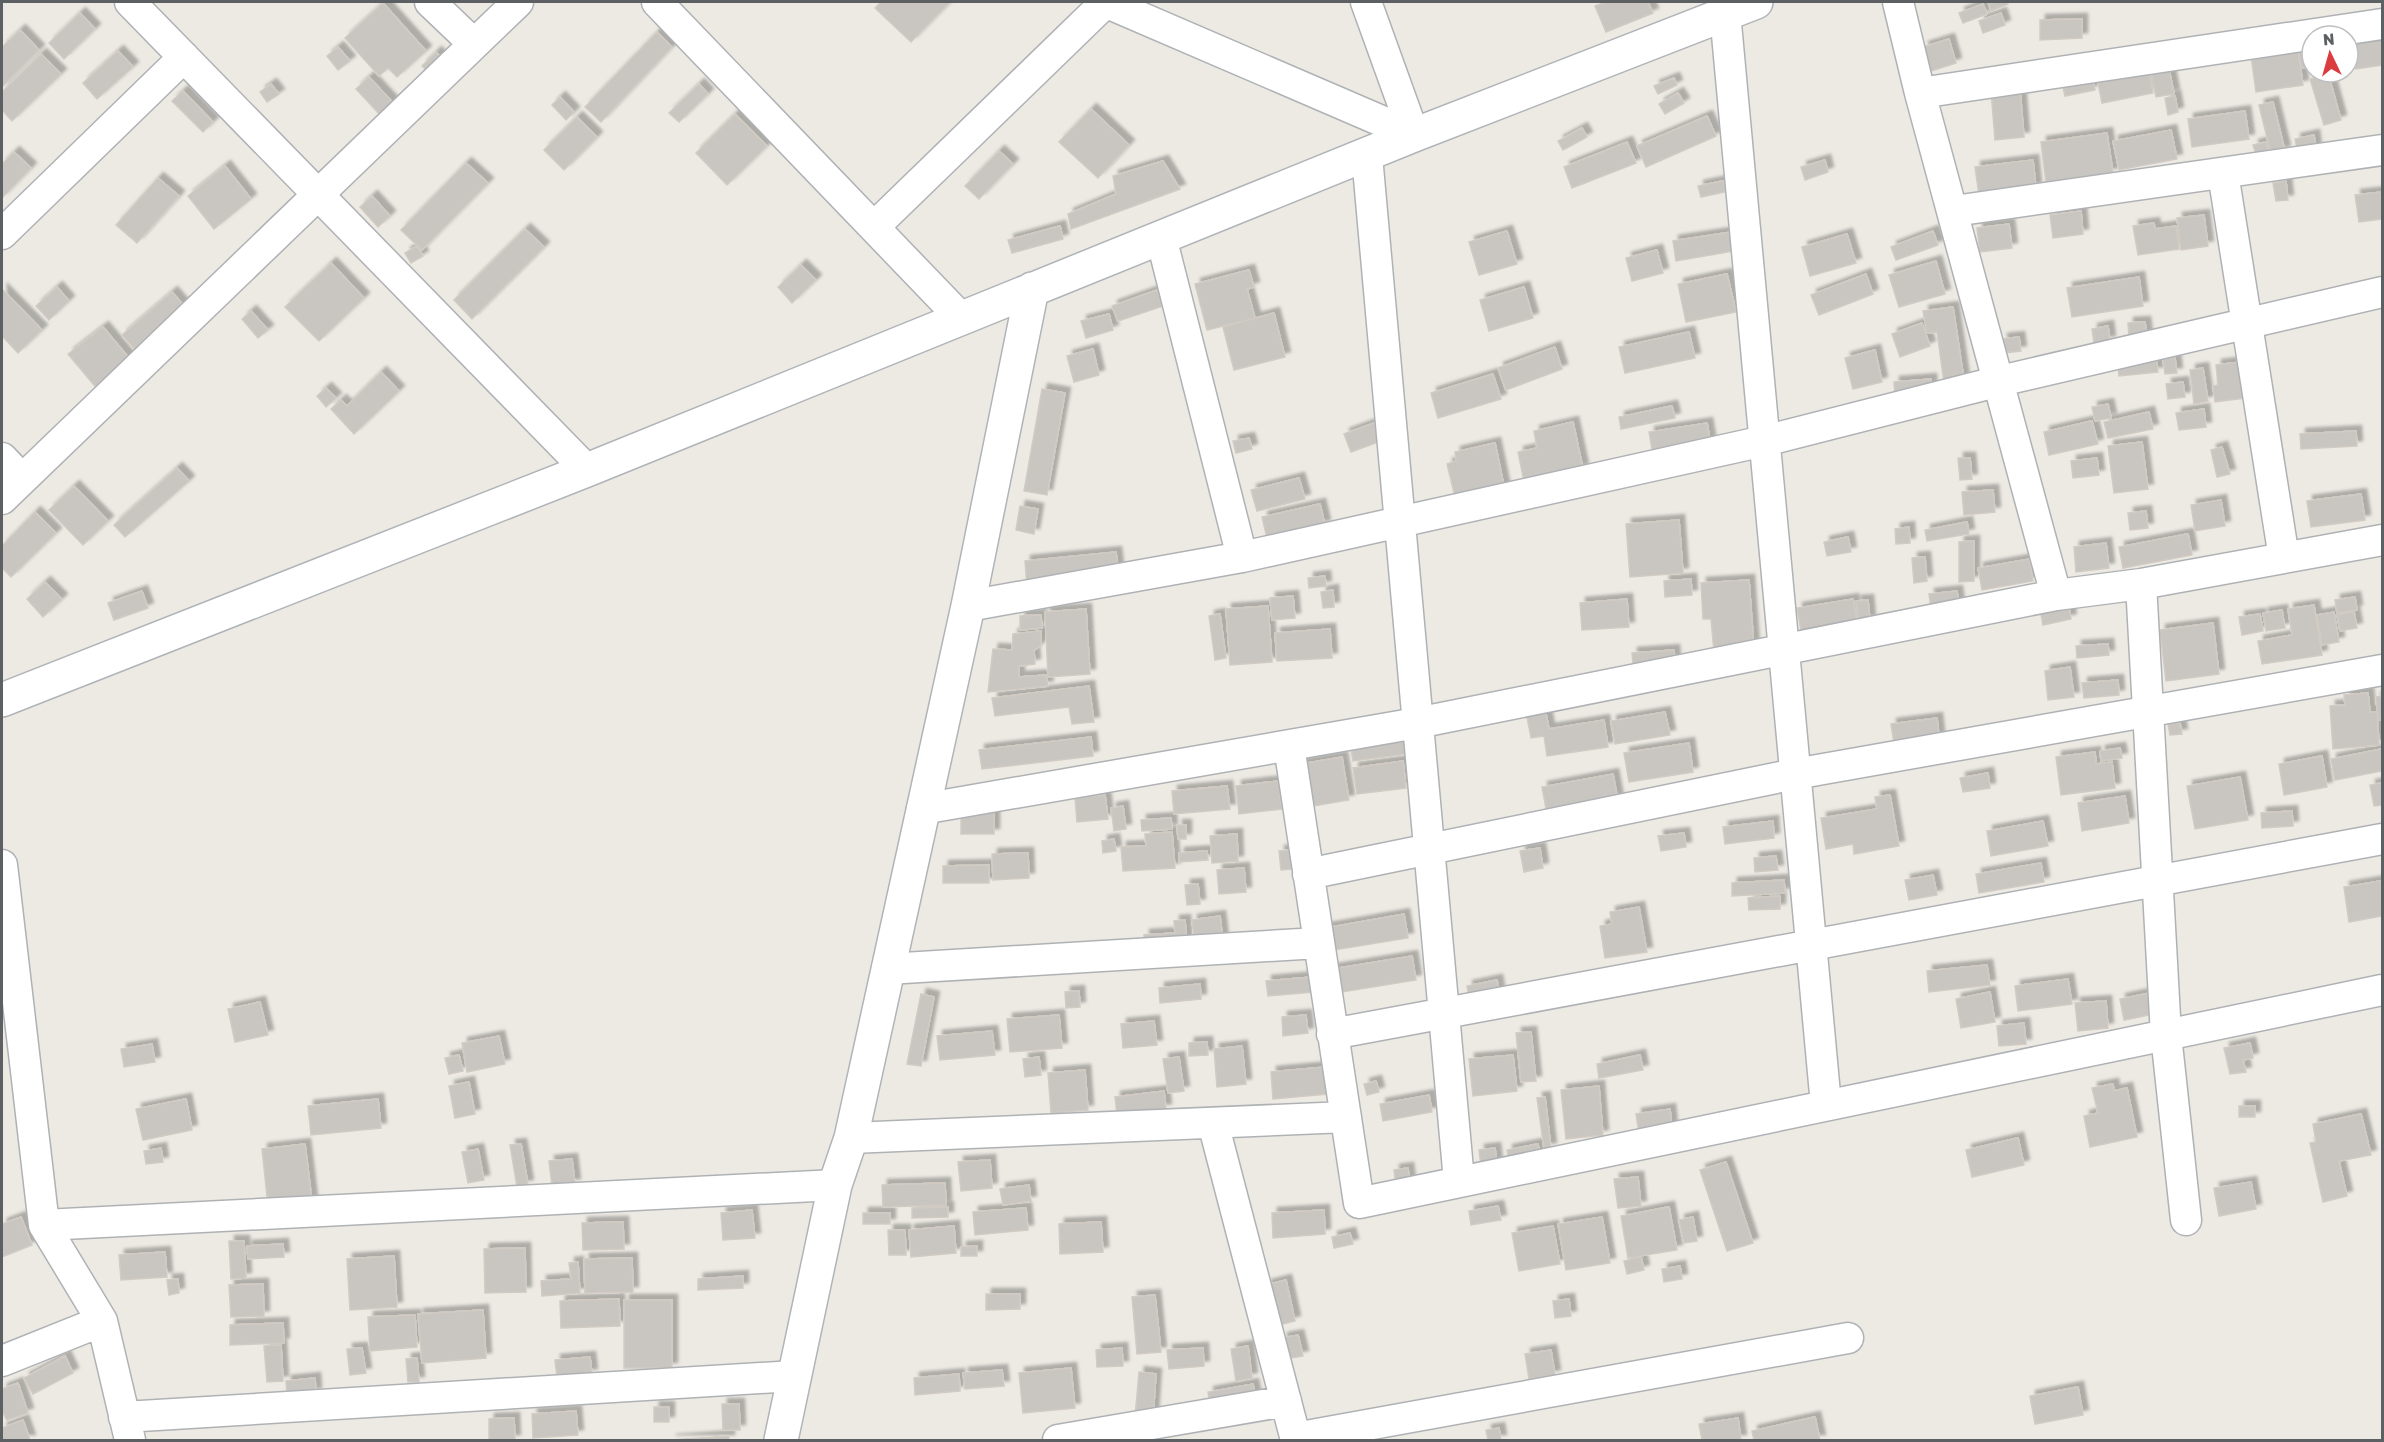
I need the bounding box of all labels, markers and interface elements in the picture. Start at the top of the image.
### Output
north arrow [2300,24,2360,84]
text: N [2322,30,2335,50]

